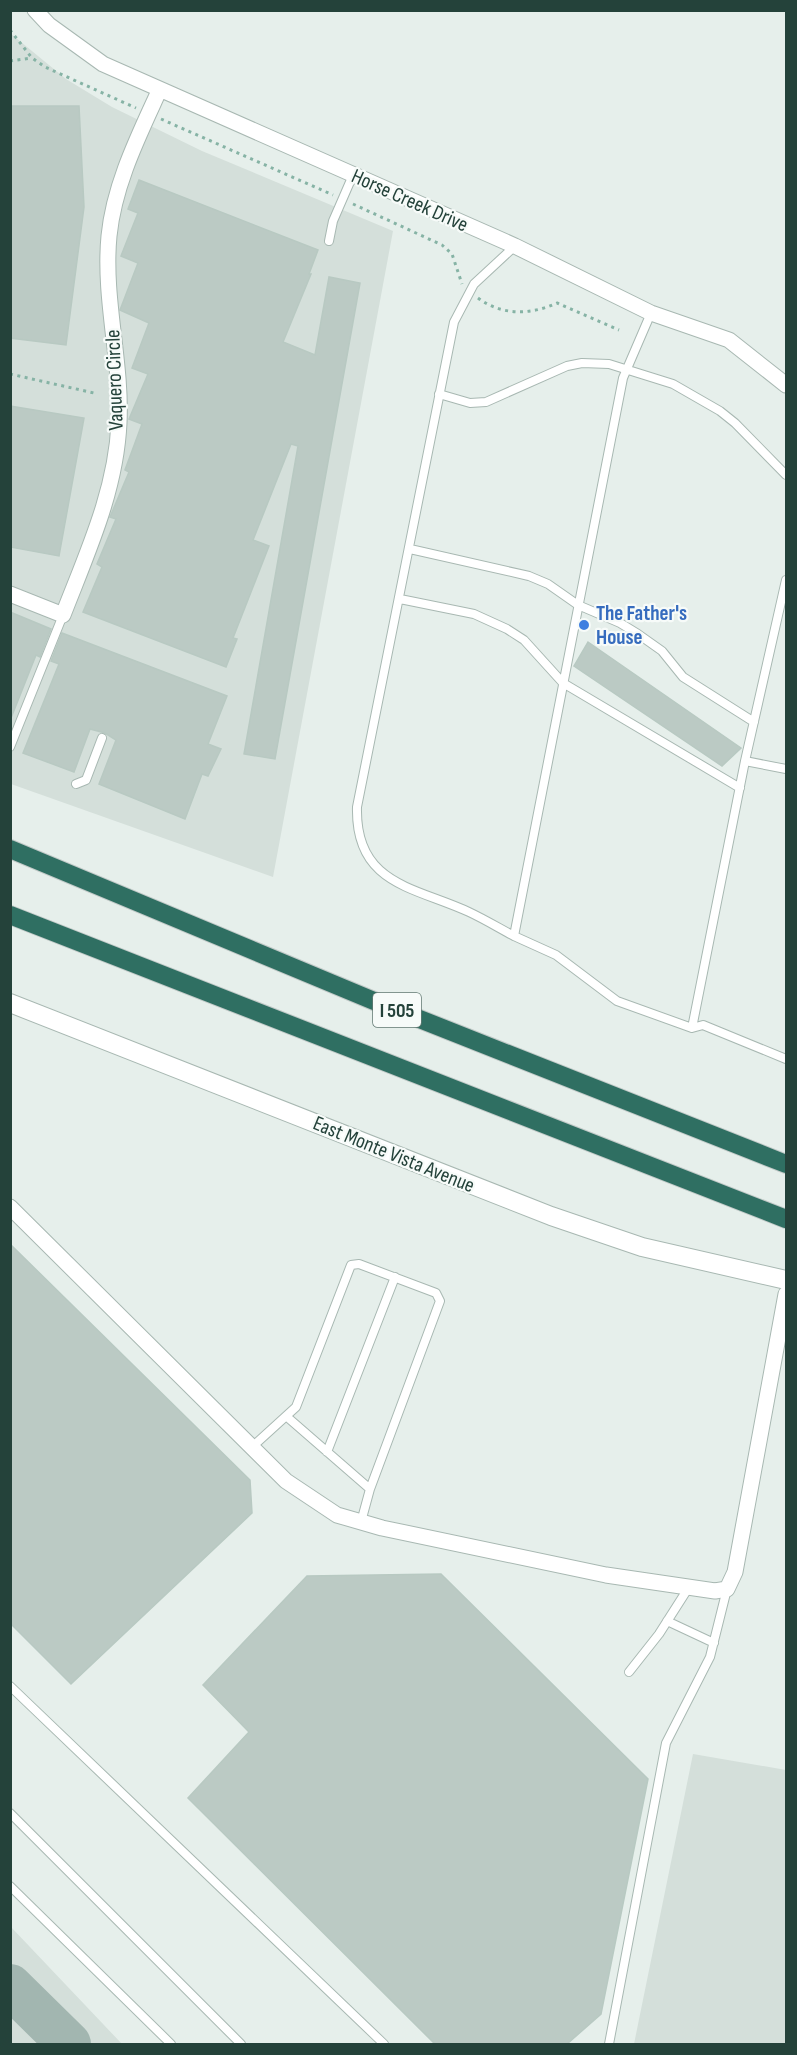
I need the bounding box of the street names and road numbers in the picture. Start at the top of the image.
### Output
street label: Horse Creek Drive [348,164,472,237]
street label: Vaquero Circle [100,329,129,431]
road number: I 505 [373,993,421,1027]
street label: East Monte Vista Avenue [309,1111,478,1198]

